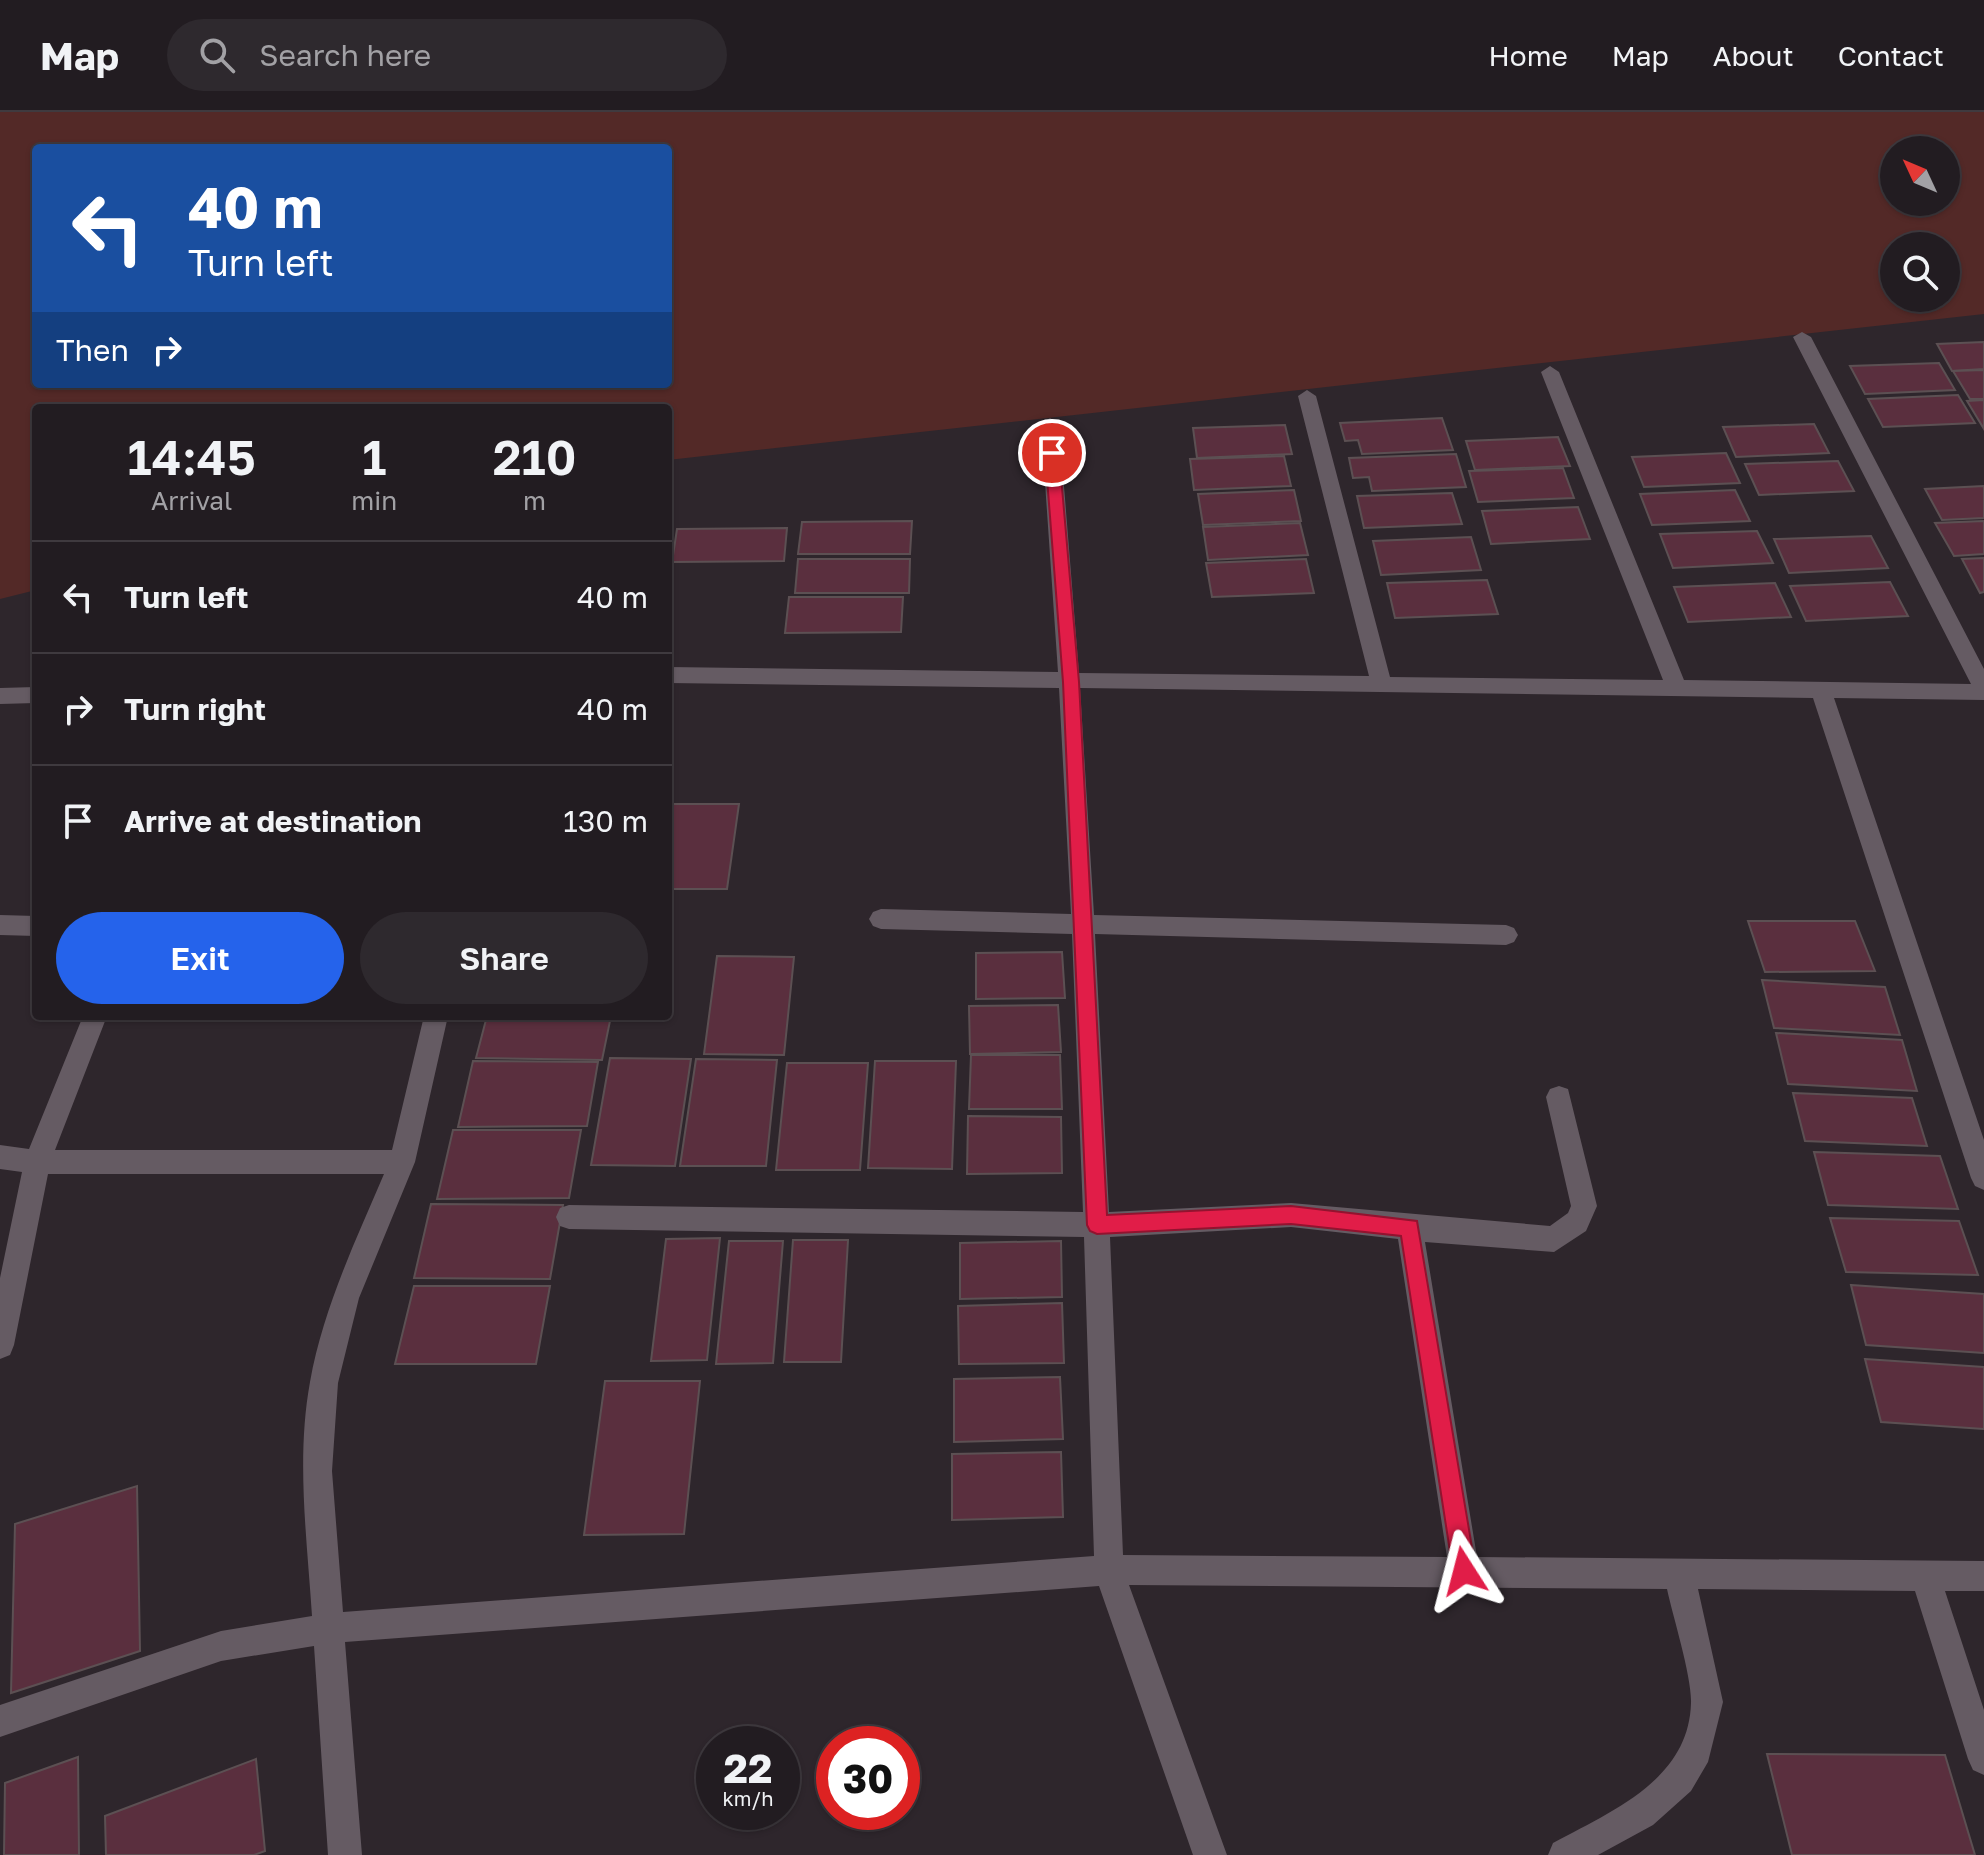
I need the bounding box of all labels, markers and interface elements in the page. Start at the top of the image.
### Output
search box [167,19,727,91]
text: Map [40,33,119,78]
icon: search [195,33,239,77]
text: Search here [259,37,431,73]
text: Home [1489,39,1568,72]
text: Map [1612,39,1669,72]
text: About [1713,39,1794,72]
text: Contact [1838,39,1944,72]
north arrow [1880,136,1960,216]
map controls [1880,136,1960,312]
text: 40 m [188,173,322,240]
icon: left [56,176,160,280]
button: search [1880,232,1960,312]
text: Turn left [188,241,334,284]
icon: right [145,328,189,372]
text: Then [56,332,129,368]
pin [1018,419,1086,487]
text: 14:45 [128,428,256,486]
text: 1 [362,428,386,486]
text: 210 [493,428,576,486]
icon: arrive [1030,431,1074,475]
text: Arrival [151,485,232,516]
text: min [351,485,397,516]
text: m [523,485,546,516]
icon: left [56,575,100,619]
text: Turn left [124,579,249,615]
text: 40 m [577,579,648,615]
icon: right [56,687,100,731]
text: Turn right [124,691,266,727]
text: 40 m [577,691,648,727]
icon: arrive [56,799,100,843]
text: Arrive at destination [124,803,421,839]
text: 130 m [563,803,648,839]
button: Exit [56,912,344,1004]
button: Share [360,912,648,1004]
position arrow [1422,1529,1506,1613]
speed limit sign: 30 [816,1726,920,1830]
text: 22 [724,1744,772,1792]
text: km/h [723,1786,773,1810]

